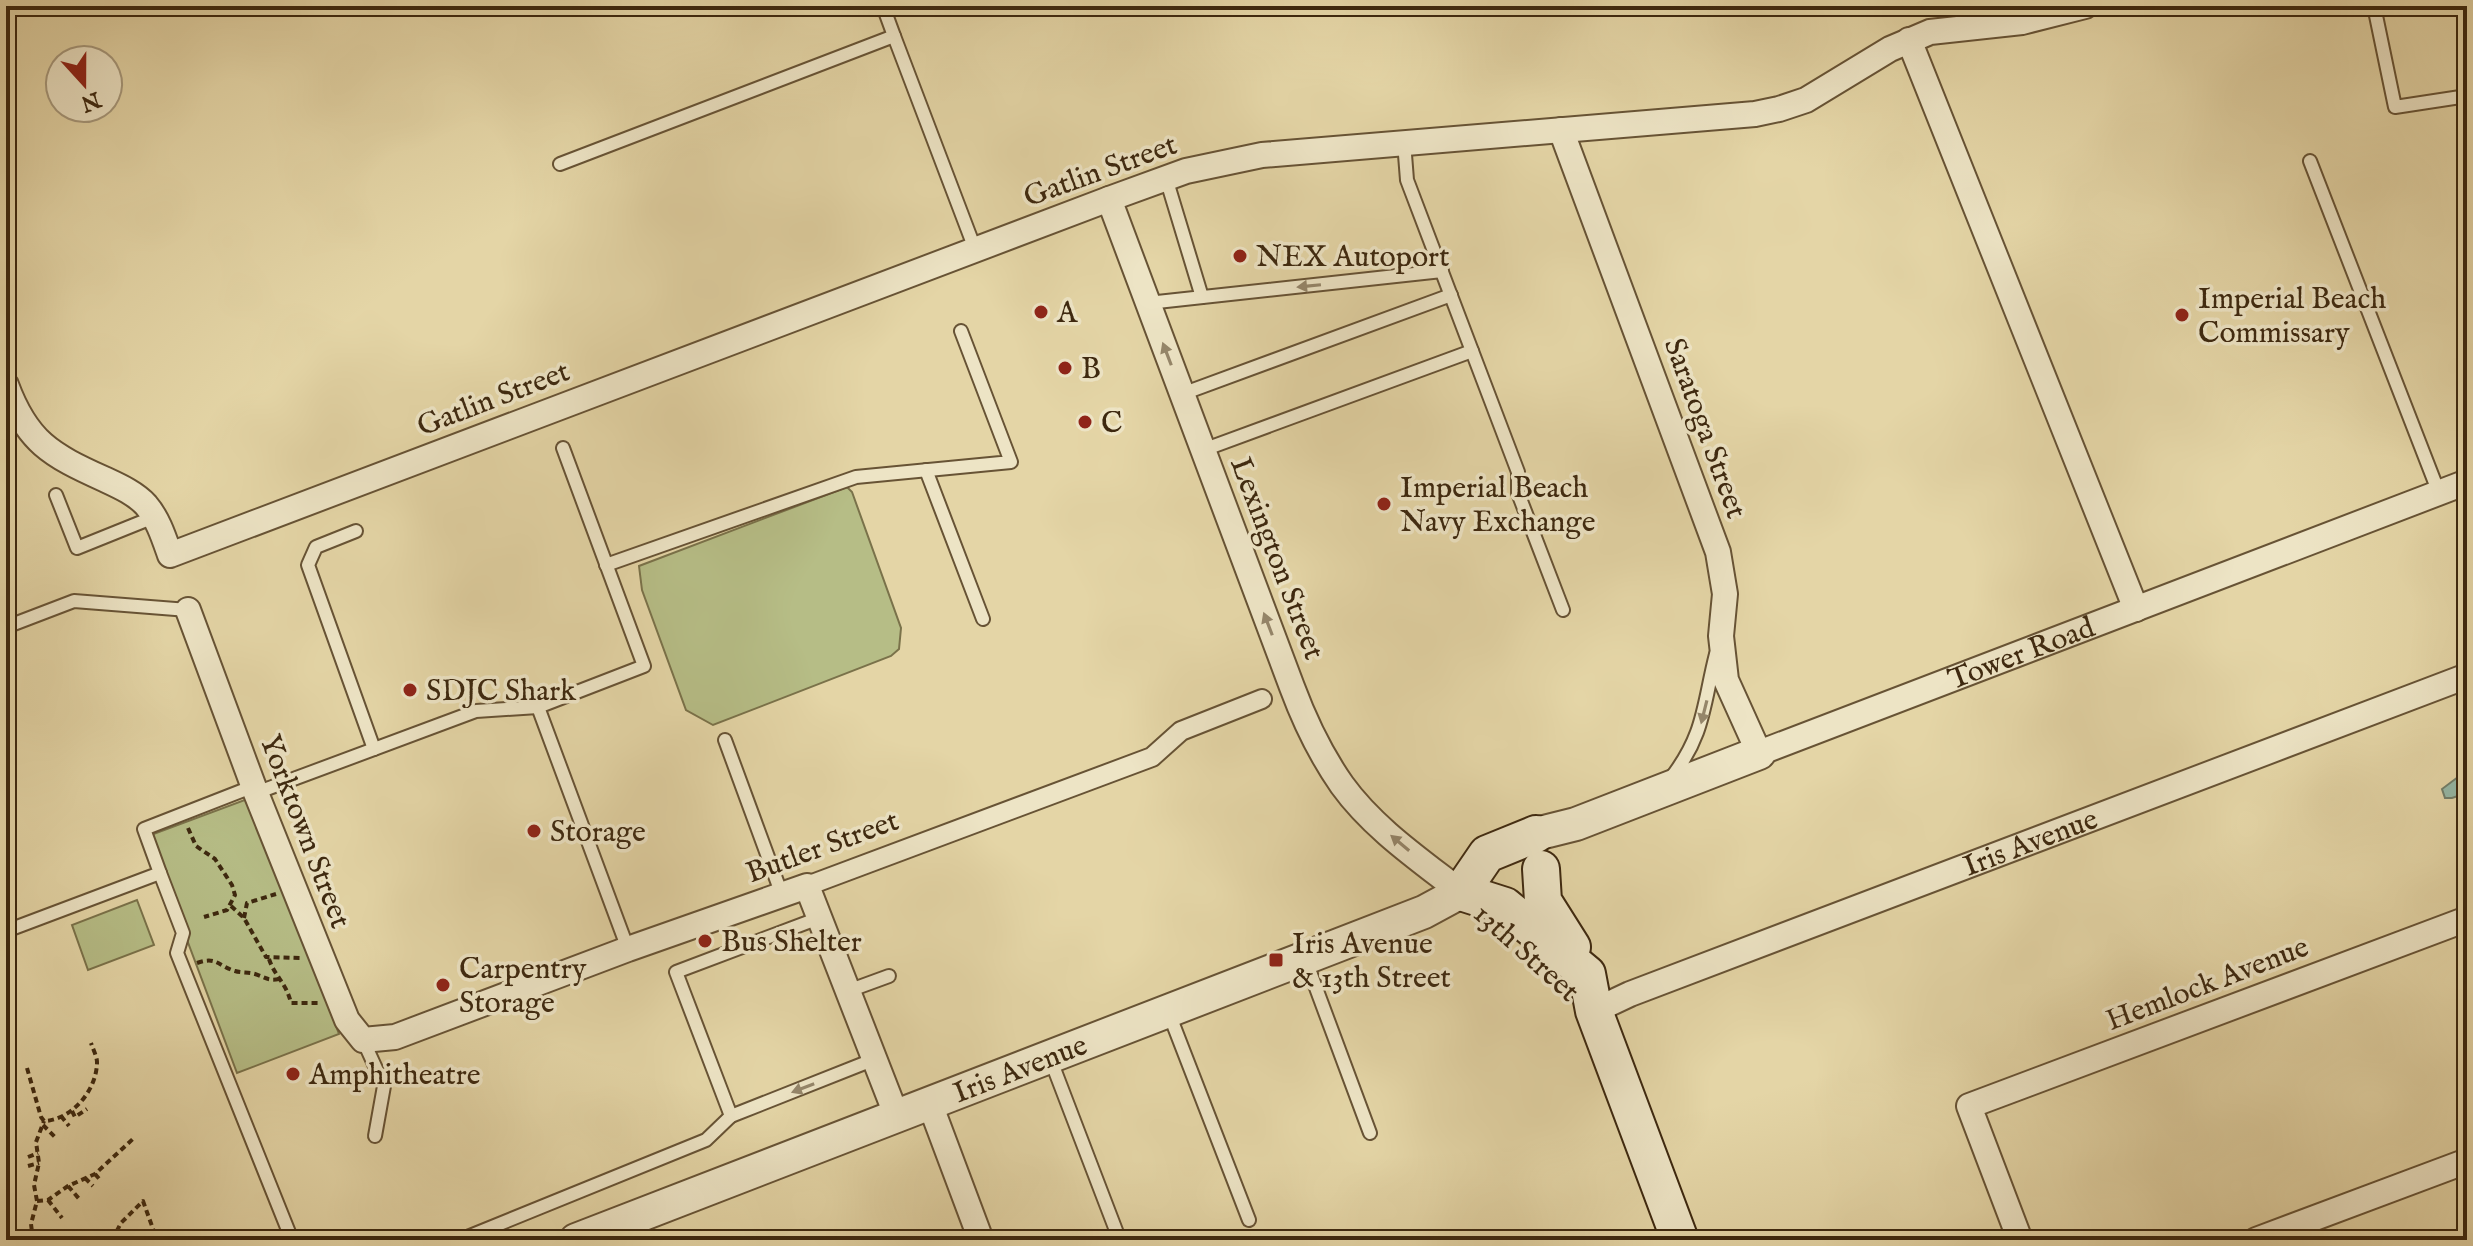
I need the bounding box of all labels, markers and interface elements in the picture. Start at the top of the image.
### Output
north arrow [44,44,124,124]
text: N [77,84,105,117]
street label: Gatlin Street [1019,127,1183,217]
place label: NEX Autoport [1256,239,1449,277]
marker: NEX Autoport [1231,247,1249,265]
one-way arrow [1296,279,1321,292]
place label: Imperial Beach Commissary [2198,281,2386,353]
place label: A [1056,295,1078,333]
marker: A [1032,303,1050,321]
marker: Imperial Beach Commissary [2173,306,2191,324]
street label: Saratoga Street [1654,333,1754,524]
one-way arrow [1160,342,1173,366]
place label: B [1081,351,1101,389]
street label: Gatlin Street [412,353,575,446]
marker: B [1056,359,1074,377]
place label: C [1101,405,1122,443]
marker: C [1076,413,1094,431]
street label: Lexington Street [1220,452,1332,665]
place label: Imperial Beach Navy Exchange [1400,470,1595,542]
marker: Imperial Beach Navy Exchange [1375,495,1393,513]
street label: Tower Road [1943,609,2101,700]
one-way arrow [1261,612,1274,636]
place label: SDJC Shark [426,673,577,711]
marker: SDJC Shark [401,681,419,699]
one-way arrow [1697,699,1709,724]
street label: Yorktown Street [250,729,358,934]
street label: Iris Avenue [1958,801,2104,887]
street label: Butler Street [741,803,904,893]
place label: Storage [550,814,646,852]
marker: Storage [525,822,543,840]
one-way arrow [1390,835,1410,852]
street label: 13th Street [1465,896,1587,1011]
place label: Bus Shelter [721,924,862,962]
place label: Iris Avenue & 13th Street [1292,926,1451,998]
street label: Hemlock Avenue [2101,929,2314,1041]
marker: Bus Shelter [696,932,714,950]
place label: Carpentry Storage [459,951,587,1023]
marker: Iris Avenue & 13th Street [1267,951,1285,969]
marker: Carpentry Storage [434,976,452,994]
street label: Iris Avenue [948,1027,1093,1113]
place label: Amphitheatre [308,1057,480,1095]
marker: Amphitheatre [284,1065,302,1083]
one-way arrow [791,1082,815,1095]

